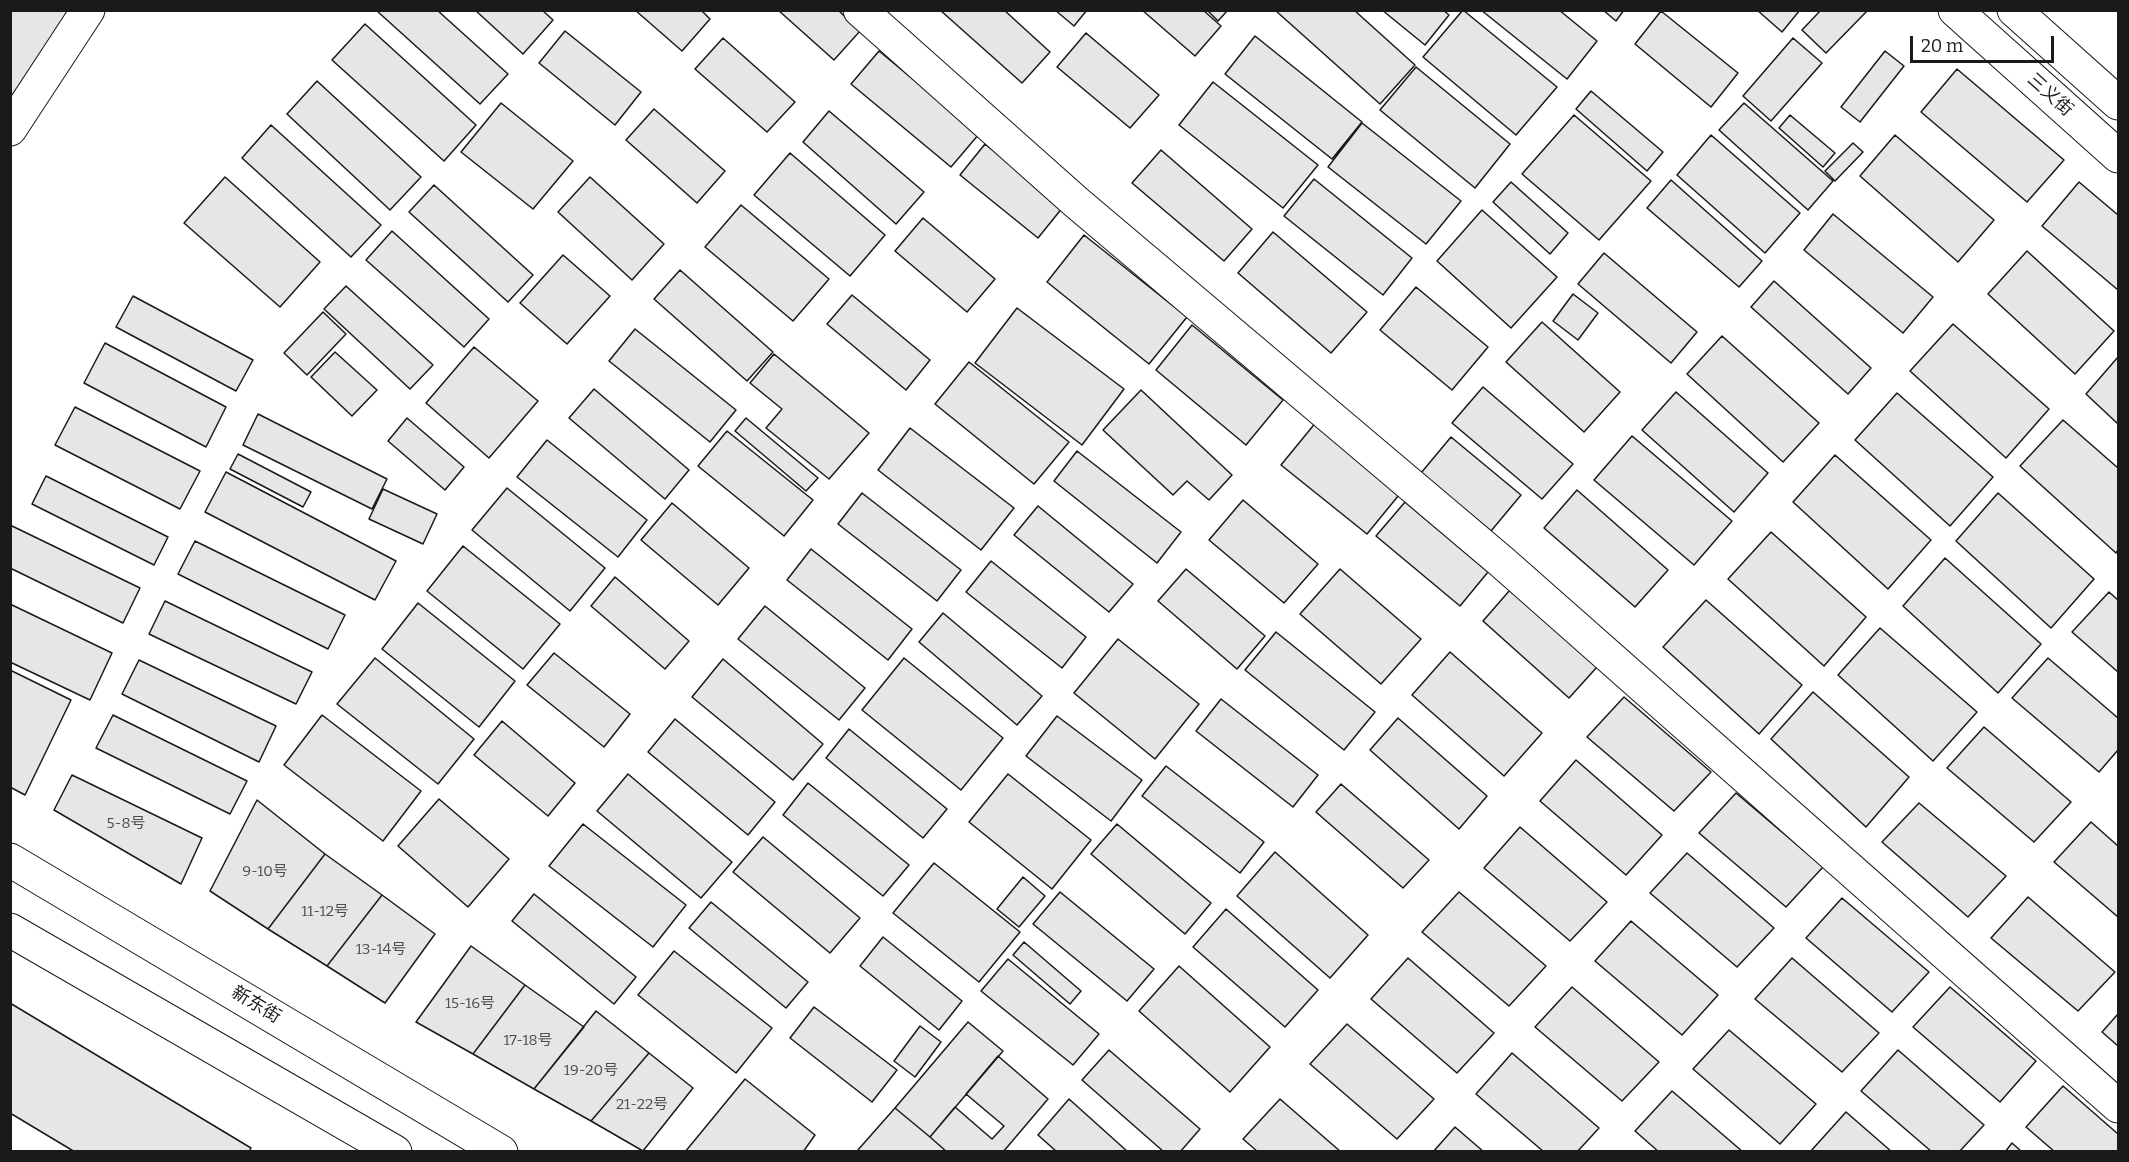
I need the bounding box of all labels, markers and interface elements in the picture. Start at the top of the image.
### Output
scale bar [1913,24,2057,62]
text: 20 m [1921,35,1963,57]
street label: 三义街 [2023,69,2077,121]
house number: 5-8号 [107,815,145,833]
house number: 9-10号 [242,863,288,881]
house number: 11-12号 [301,903,349,921]
house number: 13-14号 [356,941,406,959]
street label: 新东街 [227,982,285,1028]
house number: 15-16号 [445,995,495,1013]
house number: 17-18号 [503,1032,553,1050]
house number: 19-20号 [564,1062,618,1080]
house number: 21-22号 [616,1096,668,1114]

